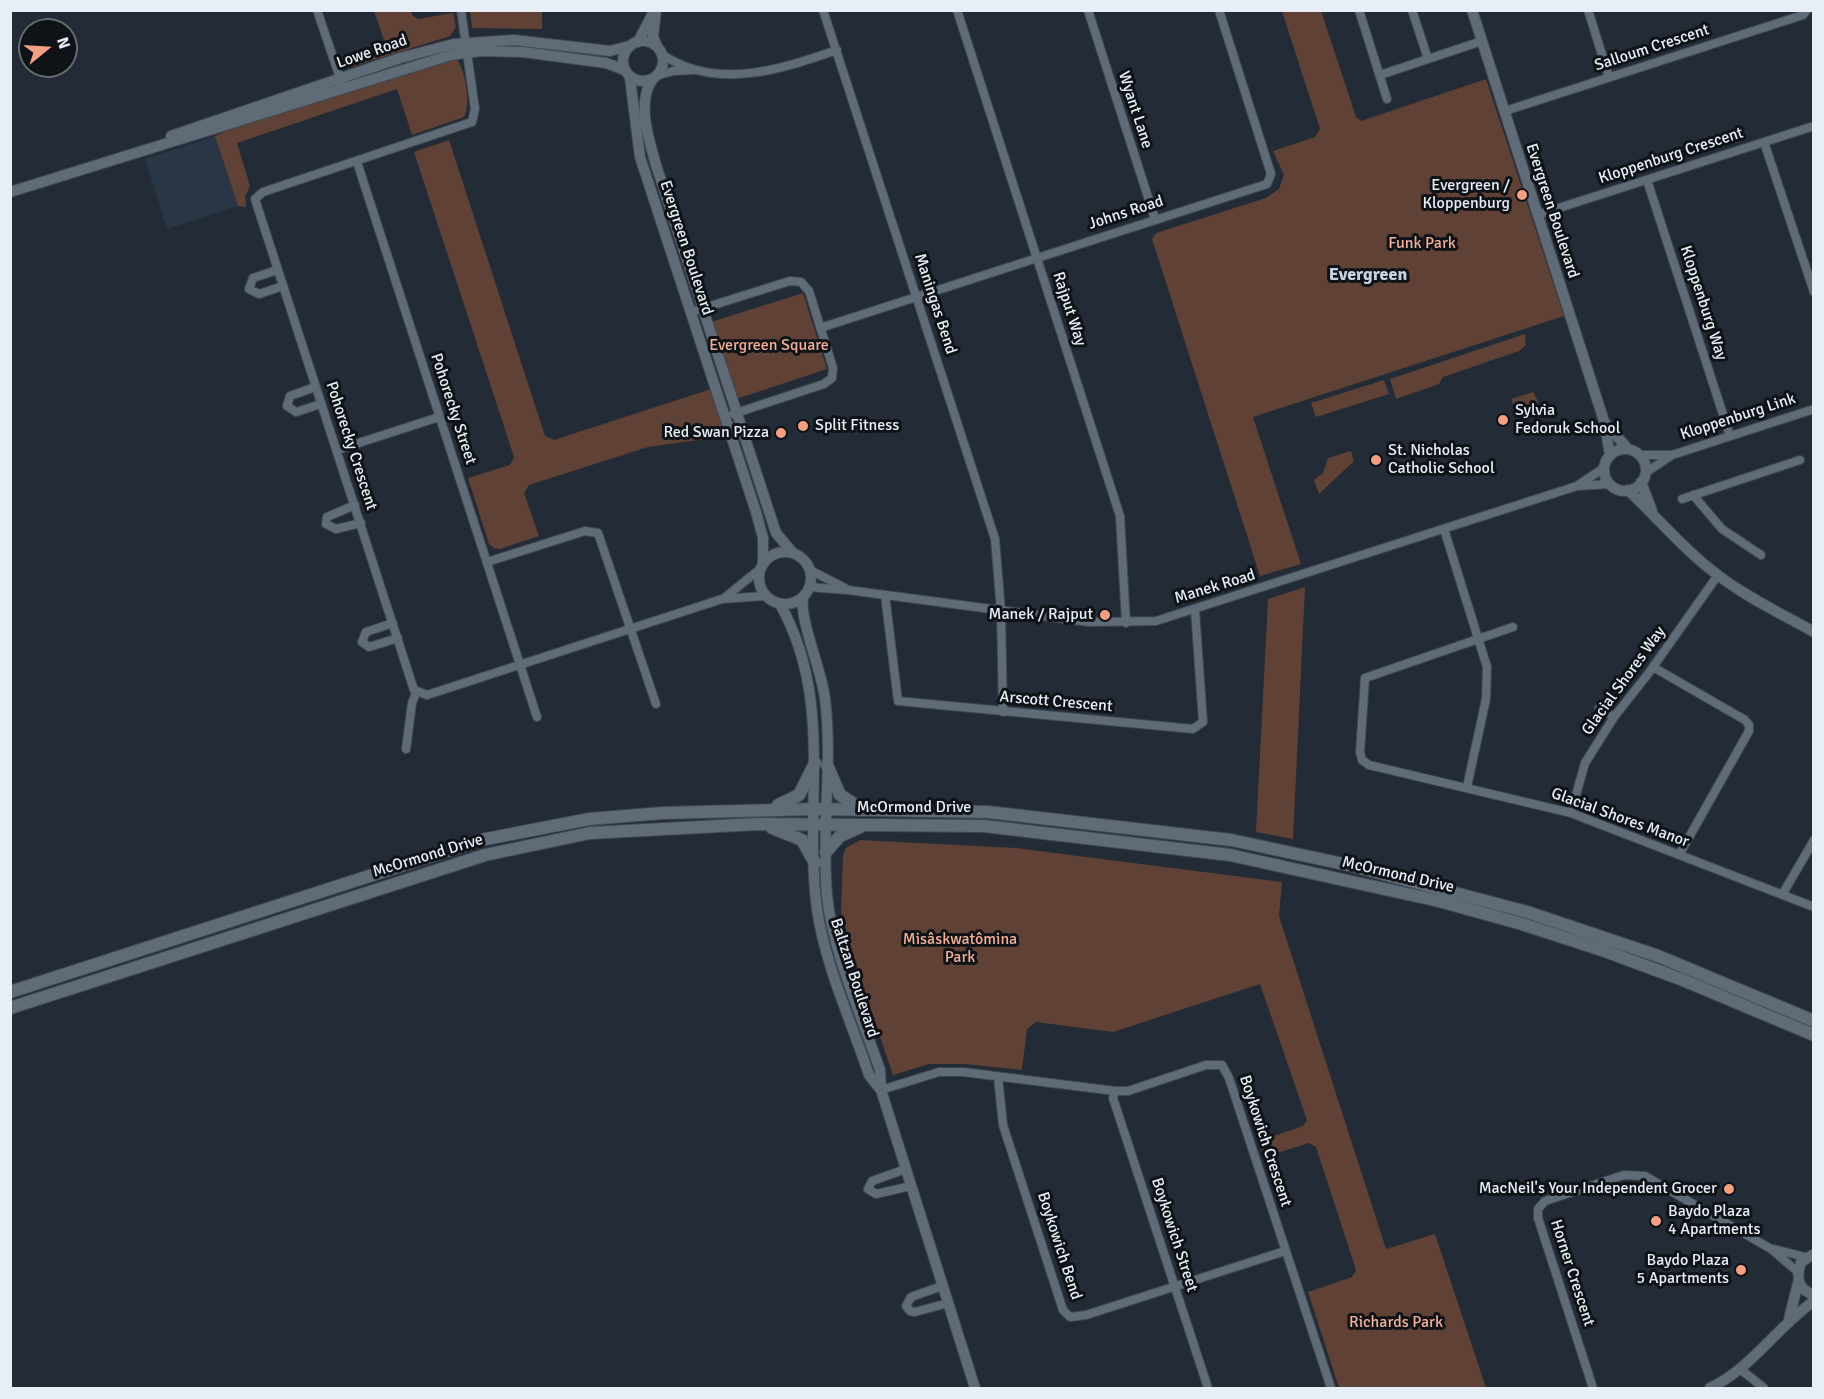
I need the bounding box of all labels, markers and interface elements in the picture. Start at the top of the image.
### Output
north arrow [18,18,78,78]
street label: Salloum Crescent [1592,20,1712,76]
street label: Lowe Road [334,31,410,73]
text: N [52,35,74,51]
street label: Wyant Lane [1114,69,1156,151]
street label: Kloppenburg Crescent [1596,124,1746,188]
street label: Evergreen Boulevard [1521,141,1583,281]
place label: Evergreen / Kloppenburg [1423,176,1510,214]
street label: Evergreen Boulevard [655,178,717,318]
marker: Evergreen / Kloppenburg [1515,188,1529,202]
street label: Johns Road [1086,192,1166,234]
park label: Funk Park [1388,234,1456,254]
street label: Kloppenburg Way [1675,243,1731,363]
street label: Maningas Bend [910,251,960,357]
district label: Evergreen [1329,264,1407,286]
street label: Rajput Way [1048,269,1090,349]
park label: Evergreen Square [709,336,829,356]
street label: Pohorecky Street [426,351,480,467]
street label: Pohorecky Crescent [321,379,381,513]
street label: Kloppenburg Link [1678,389,1798,445]
place label: Sylvia Fedoruk School [1515,401,1620,439]
marker: Sylvia Fedoruk School [1496,413,1510,427]
place label: Split Fitness [815,416,899,436]
marker: Split Fitness [796,419,810,433]
place label: Red Swan Pizza [663,423,769,443]
marker: Red Swan Pizza [774,426,788,440]
place label: St. Nicholas Catholic School [1388,441,1495,479]
marker: St. Nicholas Catholic School [1369,453,1383,467]
street label: Manek Road [1172,566,1258,608]
place label: Manek / Rajput [989,605,1093,625]
marker: Manek / Rajput [1098,608,1112,622]
street label: Glacial Shores Way [1578,623,1670,739]
street label: Arscott Crescent [999,688,1113,716]
street label: Glacial Shores Manor [1548,784,1692,852]
street label: McOrmond Drive [857,798,971,818]
street label: McOrmond Drive [370,830,486,882]
street label: McOrmond Drive [1340,853,1456,897]
street label: Baltzan Boulevard [826,916,882,1040]
park label: Misâskwatômina Park [903,930,1017,968]
street label: Boykowich Crescent [1235,1073,1295,1209]
street label: Boykowich Street [1147,1176,1201,1294]
place label: MacNeil's Your Independent Grocer [1479,1179,1717,1199]
marker: MacNeil's Your Independent Grocer [1722,1182,1736,1196]
street label: Boykowich Bend [1033,1190,1085,1302]
place label: Baydo Plaza 4 Apartments [1668,1202,1760,1240]
marker: Baydo Plaza 4 Apartments [1649,1214,1663,1228]
street label: Horner Crescent [1546,1217,1598,1329]
place label: Baydo Plaza 5 Apartments [1637,1251,1729,1289]
marker: Baydo Plaza 5 Apartments [1734,1263,1748,1277]
park label: Richards Park [1349,1313,1443,1333]

